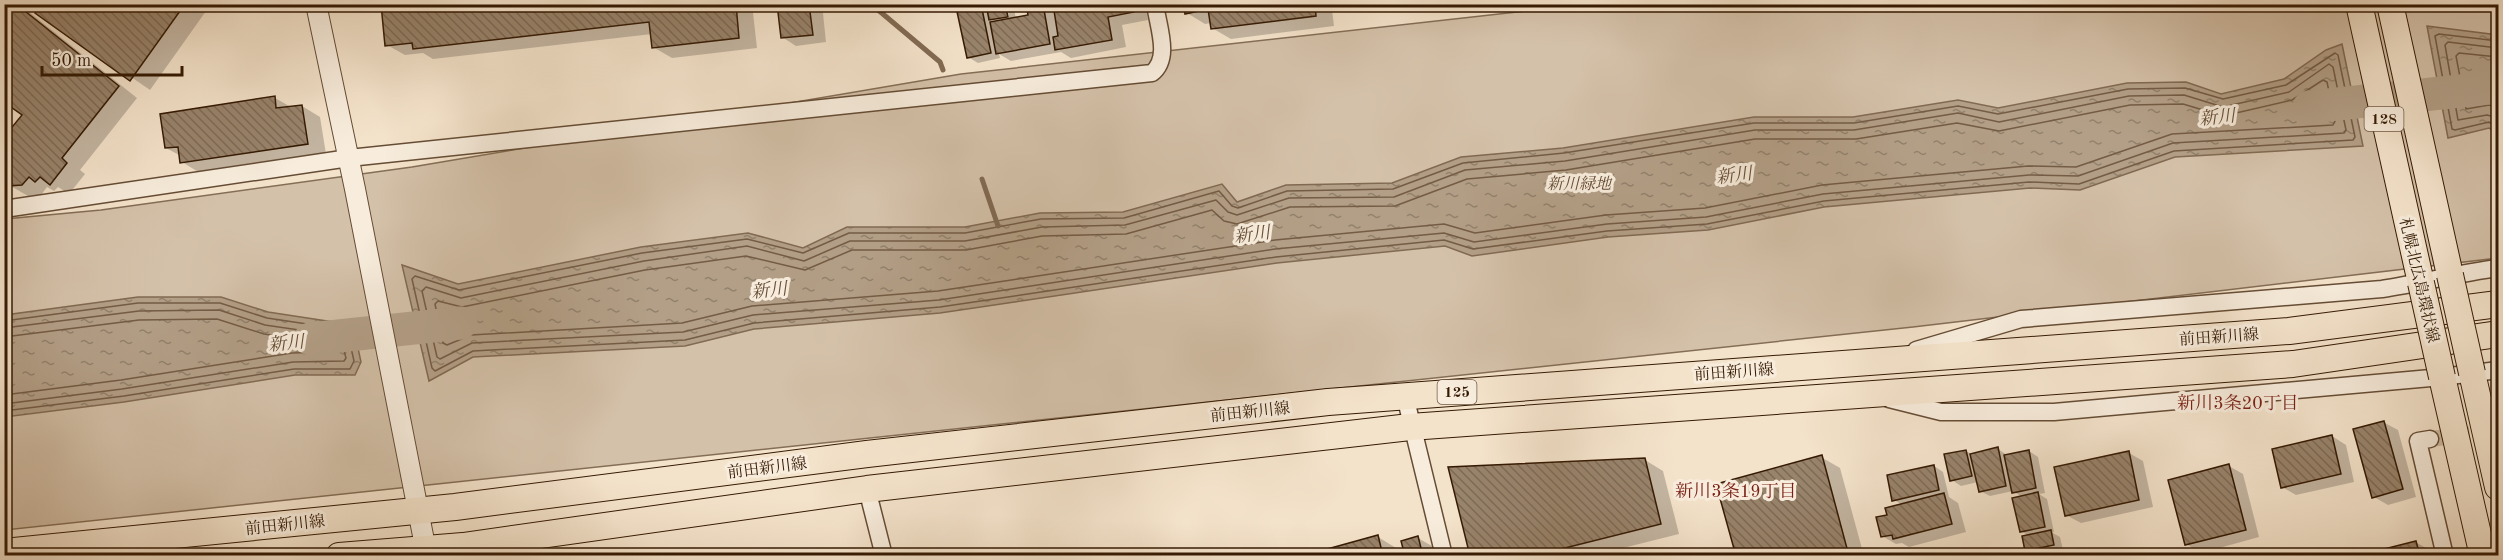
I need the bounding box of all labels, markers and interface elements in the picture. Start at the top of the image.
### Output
scale bar [42,39,182,77]
text: 50 m [51,52,91,70]
water label: 新川 [2198,105,2238,129]
road number: 128 [2364,107,2404,131]
water label: 新川 [1715,163,1755,187]
park label: 新川緑地 [1547,175,1613,193]
street label: 札幌北広島環状線 [2396,216,2442,345]
water label: 新川 [1233,222,1273,246]
water label: 新川 [750,278,790,302]
street label: 前田新川線 [2179,325,2260,349]
water label: 新川 [267,331,307,355]
street label: 前田新川線 [1694,360,1775,384]
road number: 125 [1438,380,1476,404]
district label: 新川3条20丁目 [2177,393,2299,413]
street label: 前田新川線 [1209,399,1291,425]
street label: 前田新川線 [726,454,808,482]
district label: 新川3条19丁目 [1675,481,1797,501]
street label: 前田新川線 [244,512,326,538]

